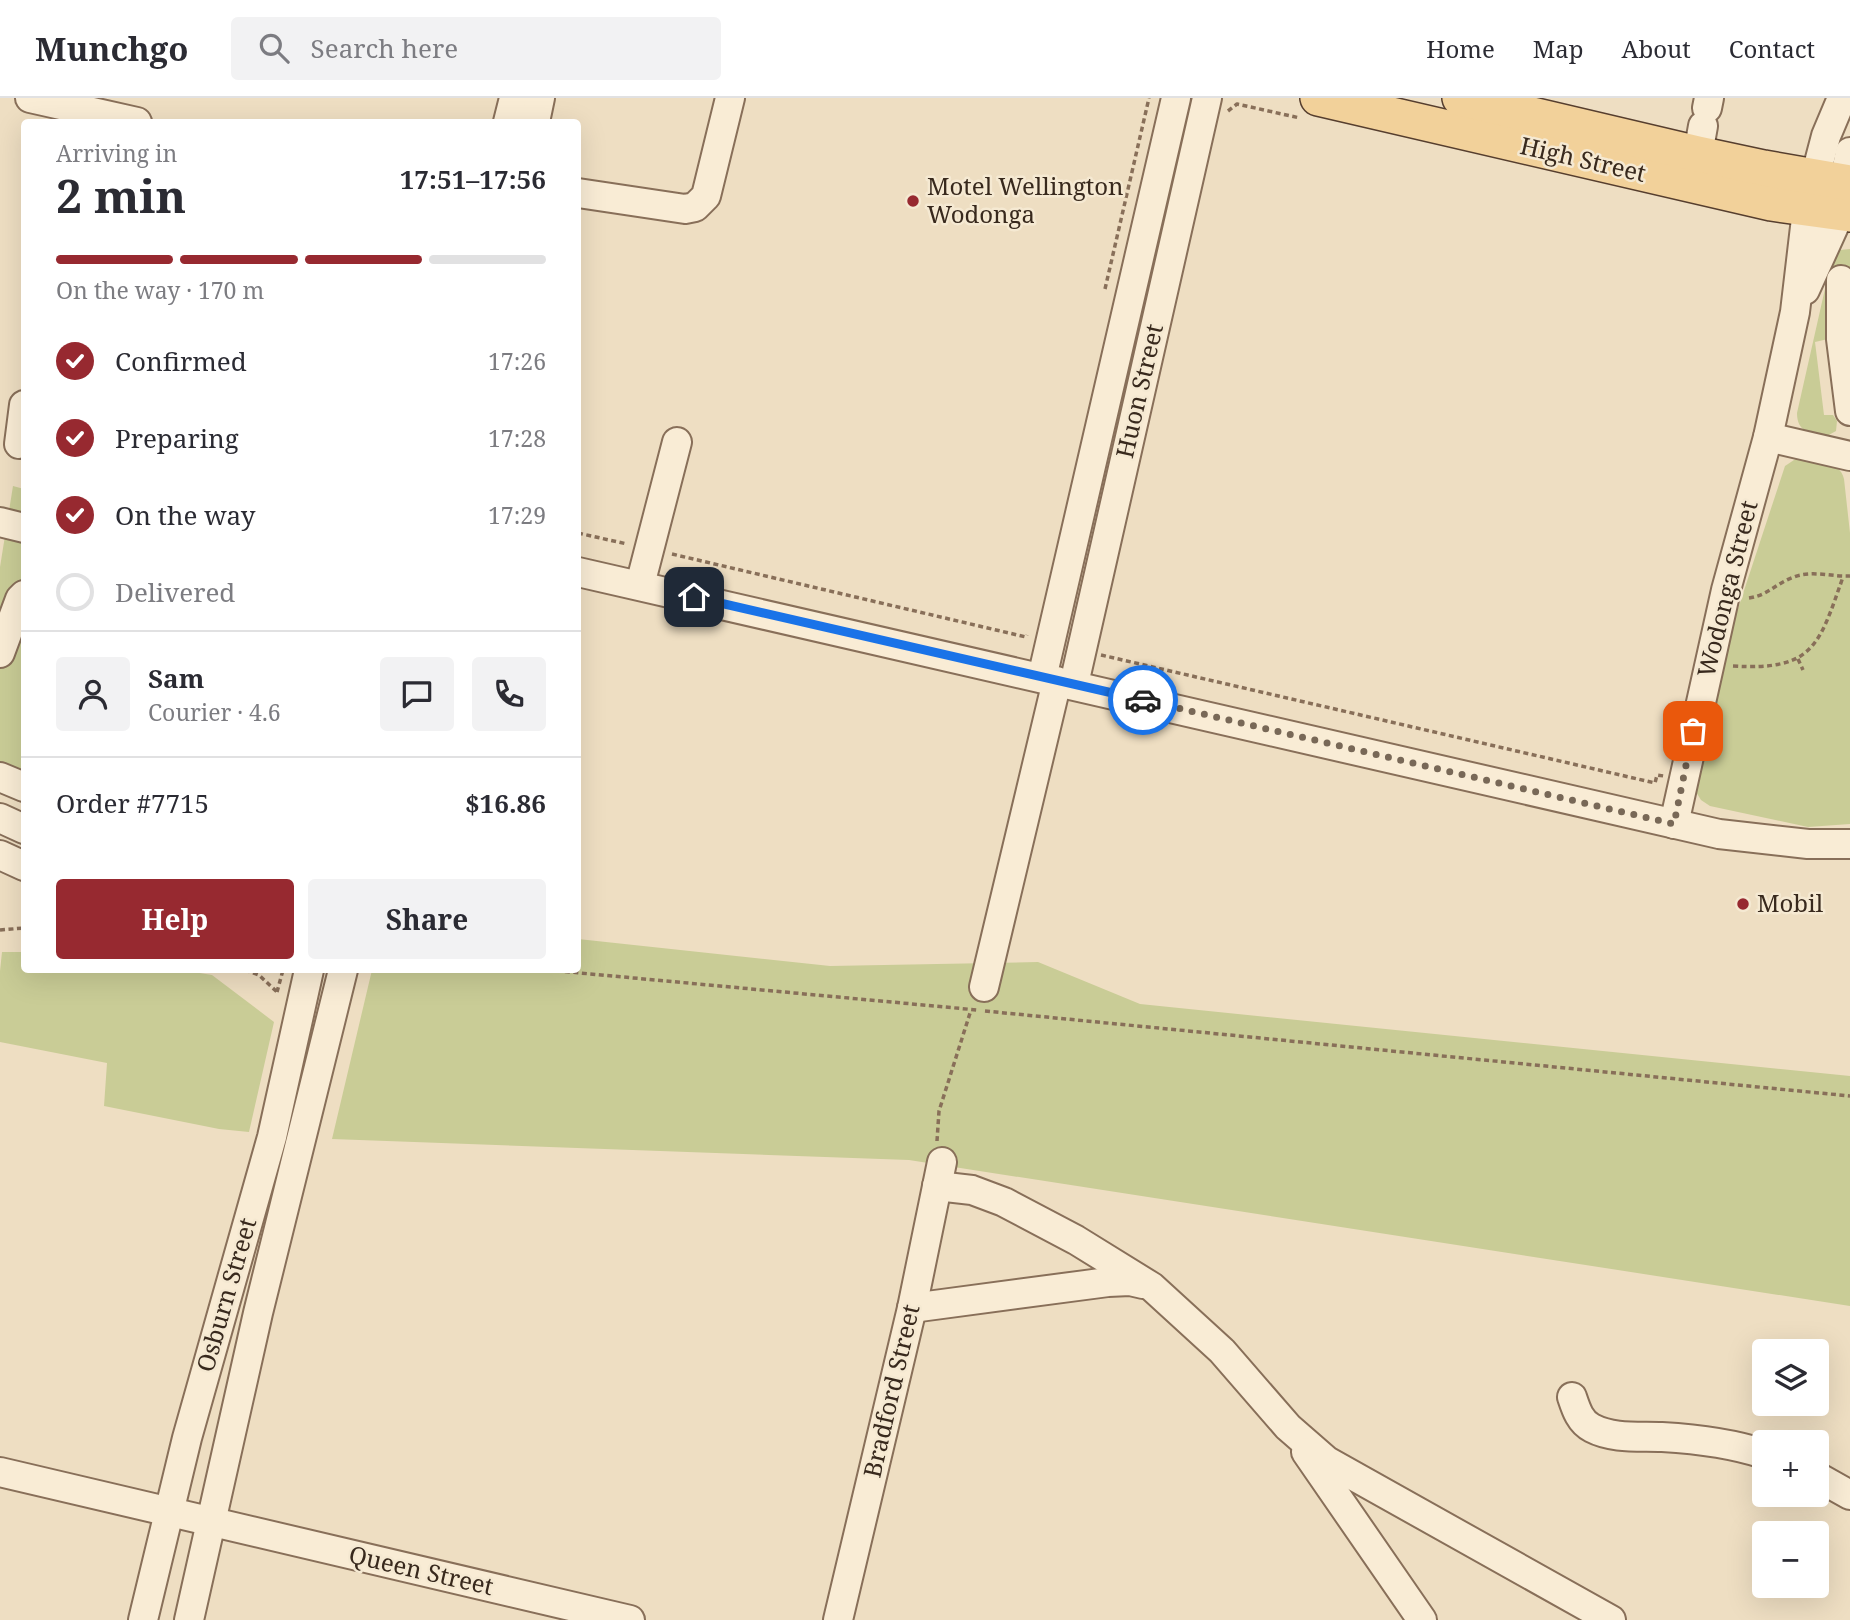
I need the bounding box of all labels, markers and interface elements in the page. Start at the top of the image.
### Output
search box [231,17,721,80]
text: Munchgo [35,26,189,71]
icon: search [255,29,293,67]
text: Search here [311,30,458,66]
text: Home [1426,32,1495,65]
text: Map [1533,32,1584,65]
text: About [1622,32,1691,65]
text: Contact [1729,32,1815,65]
street label: High Street [1517,128,1649,189]
text: Arriving in [56,137,177,169]
text: 17:51–17:56 [400,161,546,197]
text: 2 min [56,164,186,226]
place label: Motel Wellington Wodonga [927,169,1124,230]
marker: Motel Wellington Wodonga [905,193,921,209]
text: On the way · 170 m [56,274,264,306]
street label: Huon Street [1107,320,1170,461]
icon: check [56,342,94,380]
text: Confirmed [115,343,247,379]
text: 17:26 [488,345,546,377]
icon: check [56,419,94,457]
text: Preparing [115,420,239,456]
text: 17:28 [488,422,546,454]
icon: check [56,496,94,534]
text: On the way [115,497,255,533]
street label: Wodonga Street [1689,497,1764,681]
text: 17:29 [488,499,546,531]
pin [664,567,724,627]
text: Delivered [115,574,235,610]
icon: home [675,578,713,616]
button: person [56,657,130,731]
button: chat [380,657,454,731]
button: phone [472,657,546,731]
text: Sam [148,660,204,696]
courier [1108,665,1178,735]
icon: car [1124,681,1162,719]
text: Courier · 4.6 [148,696,281,728]
pin [1663,701,1723,761]
icon: bag [1674,712,1712,750]
text: Order #7715 [56,785,209,821]
text: $16.86 [465,785,546,821]
button: Help [56,879,294,959]
button: Share [308,879,546,959]
place label: Mobil [1757,886,1824,919]
marker: Mobil [1735,896,1751,912]
street label: Osburn Street [188,1214,263,1375]
street label: Bradford Street [855,1301,926,1480]
map controls [1752,1339,1829,1598]
button: layers [1752,1339,1829,1416]
button: + [1752,1430,1829,1507]
button: − [1752,1521,1829,1598]
street label: Queen Street [346,1537,497,1602]

